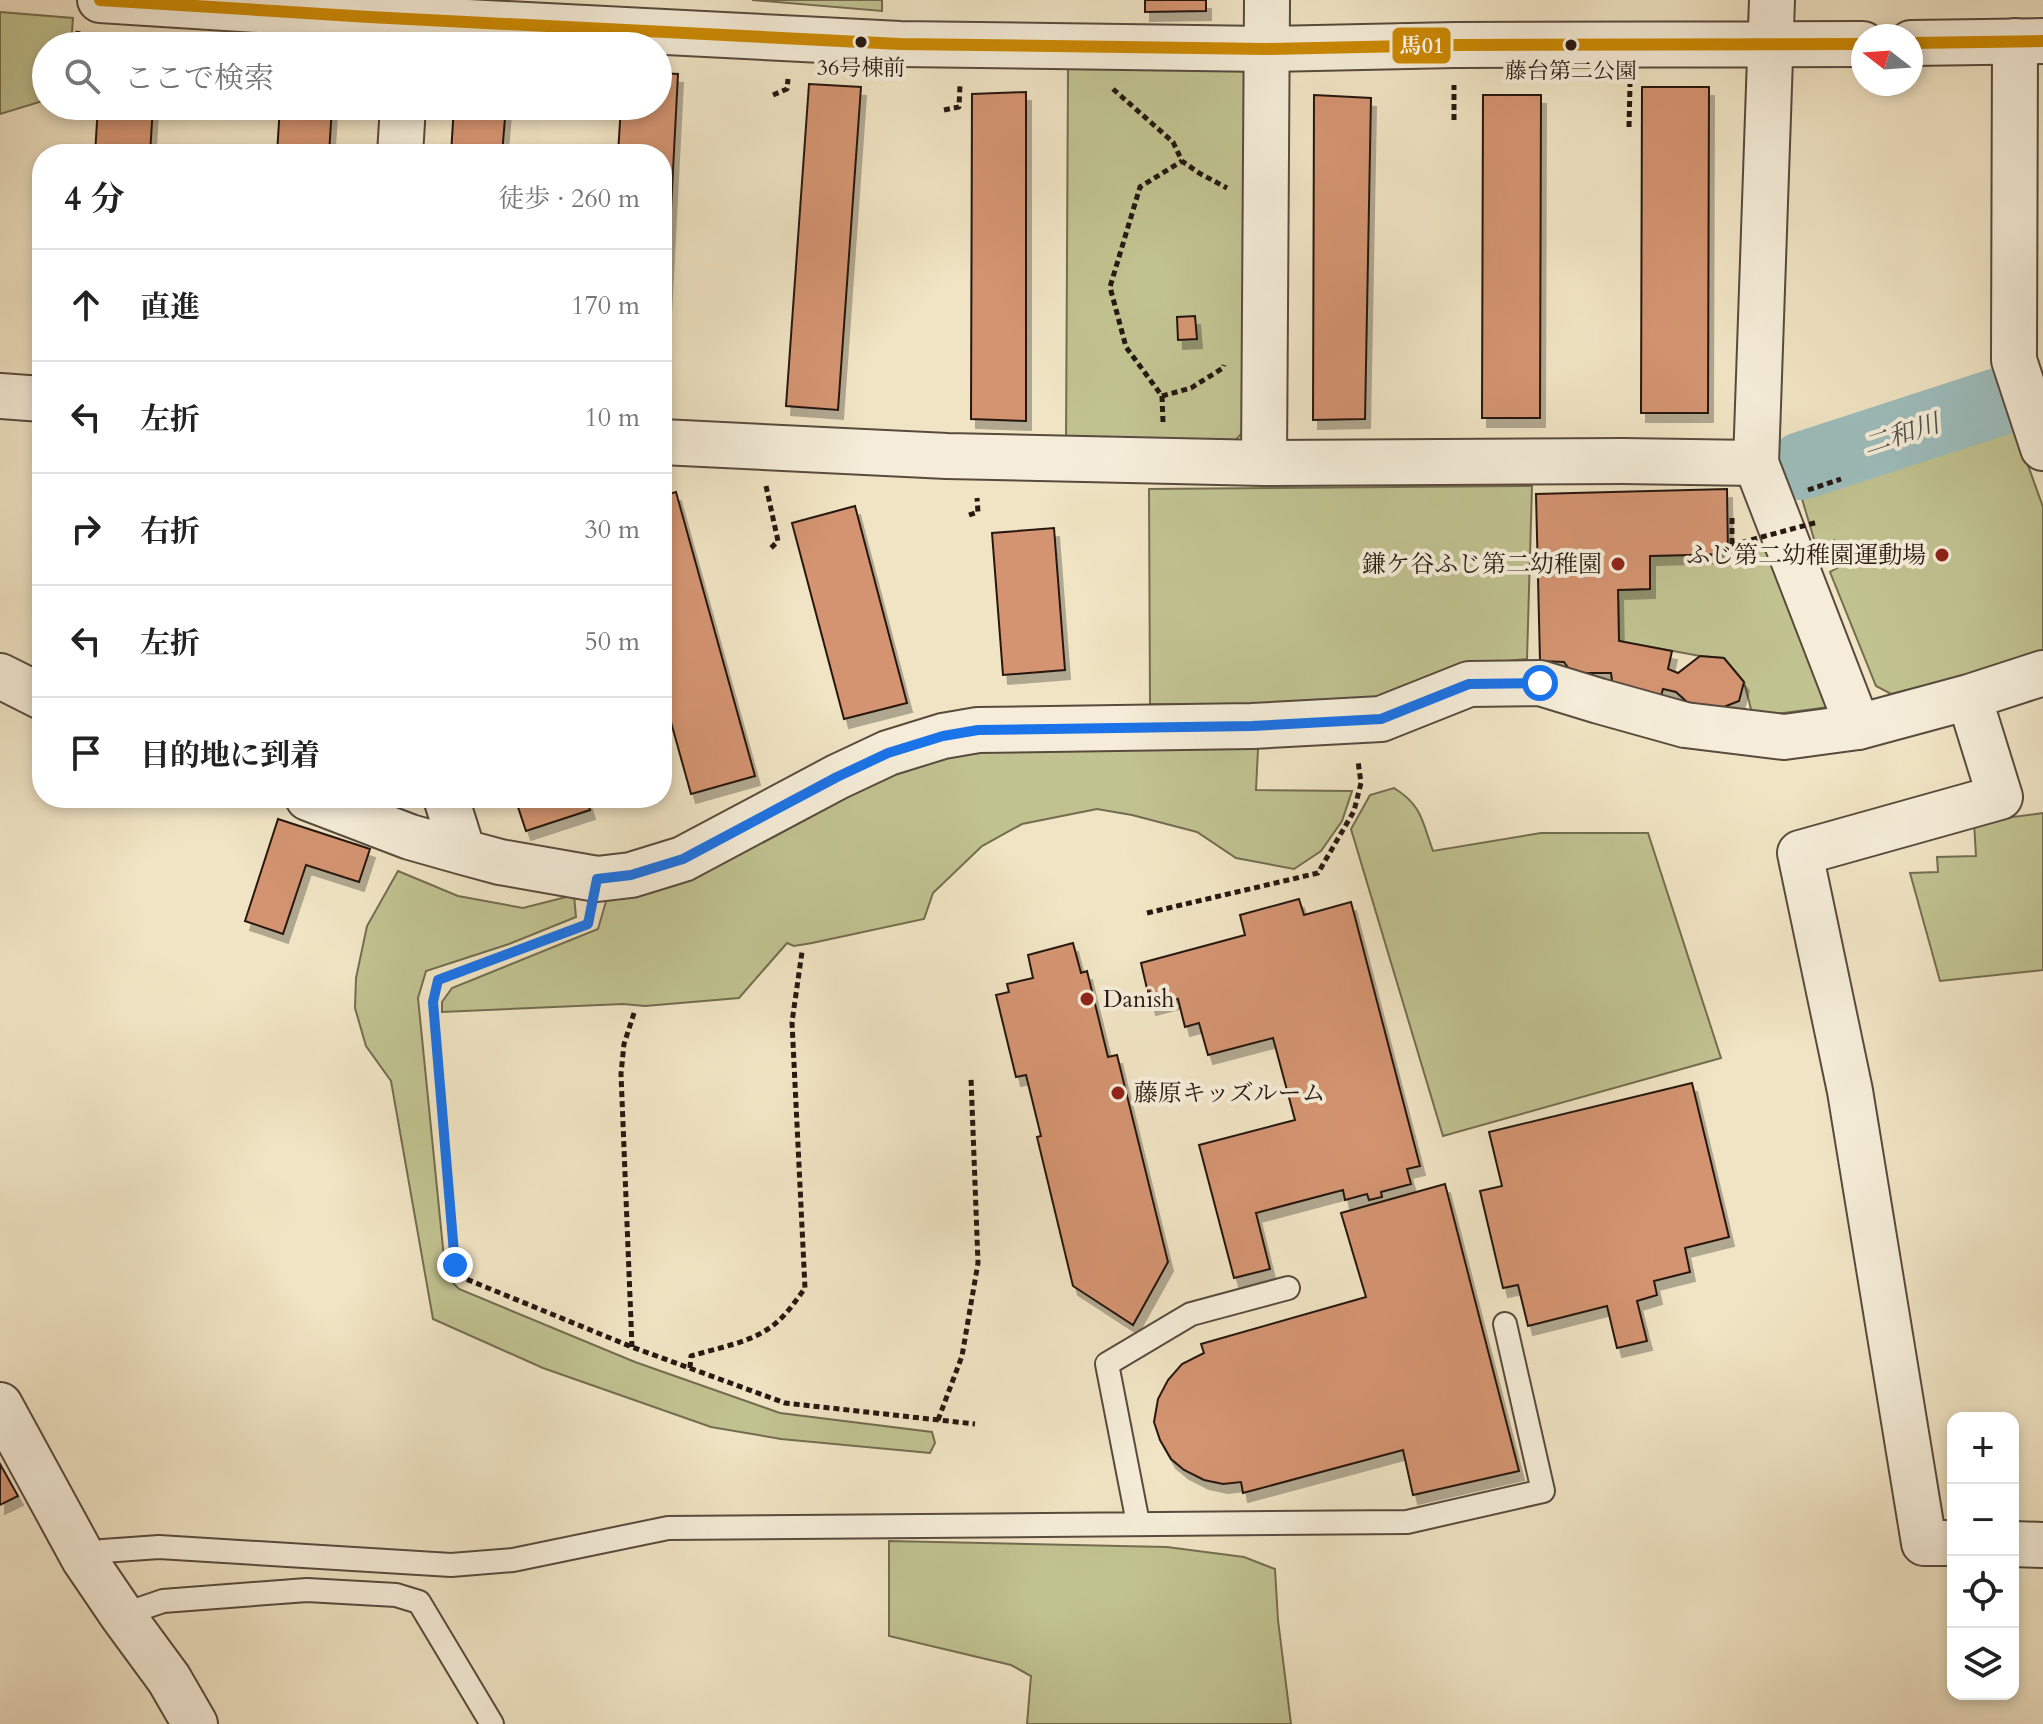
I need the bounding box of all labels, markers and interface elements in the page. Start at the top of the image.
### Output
north arrow [1851,24,1923,96]
line badge: 馬01 [1391,26,1452,65]
text: 馬01 [1400,31,1444,61]
search box [32,32,672,120]
marker: 36号棟前 [853,34,869,50]
marker: 藤台第二公園 [1563,37,1579,53]
place label: 36号棟前 [817,53,905,83]
icon: search [60,54,104,98]
place label: 藤台第二公園 [1505,56,1637,86]
text: ここで検索 [124,58,274,99]
text: 4 分 [64,176,125,222]
text: 徒歩 · 260 m [499,181,640,216]
icon: ahead [64,283,108,327]
text: 直進 [140,287,200,328]
text: 170 m [571,288,640,323]
icon: left [64,395,108,439]
text: 左折 [140,399,200,440]
text: 10 m [584,400,640,435]
water label: 二和川 [1859,405,1946,463]
icon: right [64,507,108,551]
text: 右折 [140,511,200,552]
text: 30 m [584,512,640,547]
place label: ふじ第二幼稚園運動場 [1686,539,1926,572]
marker: ふじ第二幼稚園運動場 [1933,546,1951,564]
place label: 鎌ケ谷ふじ第二幼稚園 [1362,548,1602,581]
marker: 鎌ケ谷ふじ第二幼稚園 [1609,555,1627,573]
icon: left [64,619,108,663]
text: 左折 [140,623,200,664]
text: 50 m [584,624,640,659]
route start [1522,665,1558,701]
icon: arrive [64,731,108,775]
text: 目的地に到着 [140,735,320,776]
place label: Danish [1103,983,1174,1016]
marker: Danish [1078,990,1096,1008]
place label: 藤原キッズルーム [1134,1077,1326,1110]
marker: 藤原キッズルーム [1109,1084,1127,1102]
route end [437,1247,473,1283]
map controls [1947,1412,2019,1700]
button: + [1947,1412,2019,1484]
button: − [1947,1484,2019,1556]
button: locate [1947,1556,2019,1628]
button: layers [1947,1628,2019,1700]

